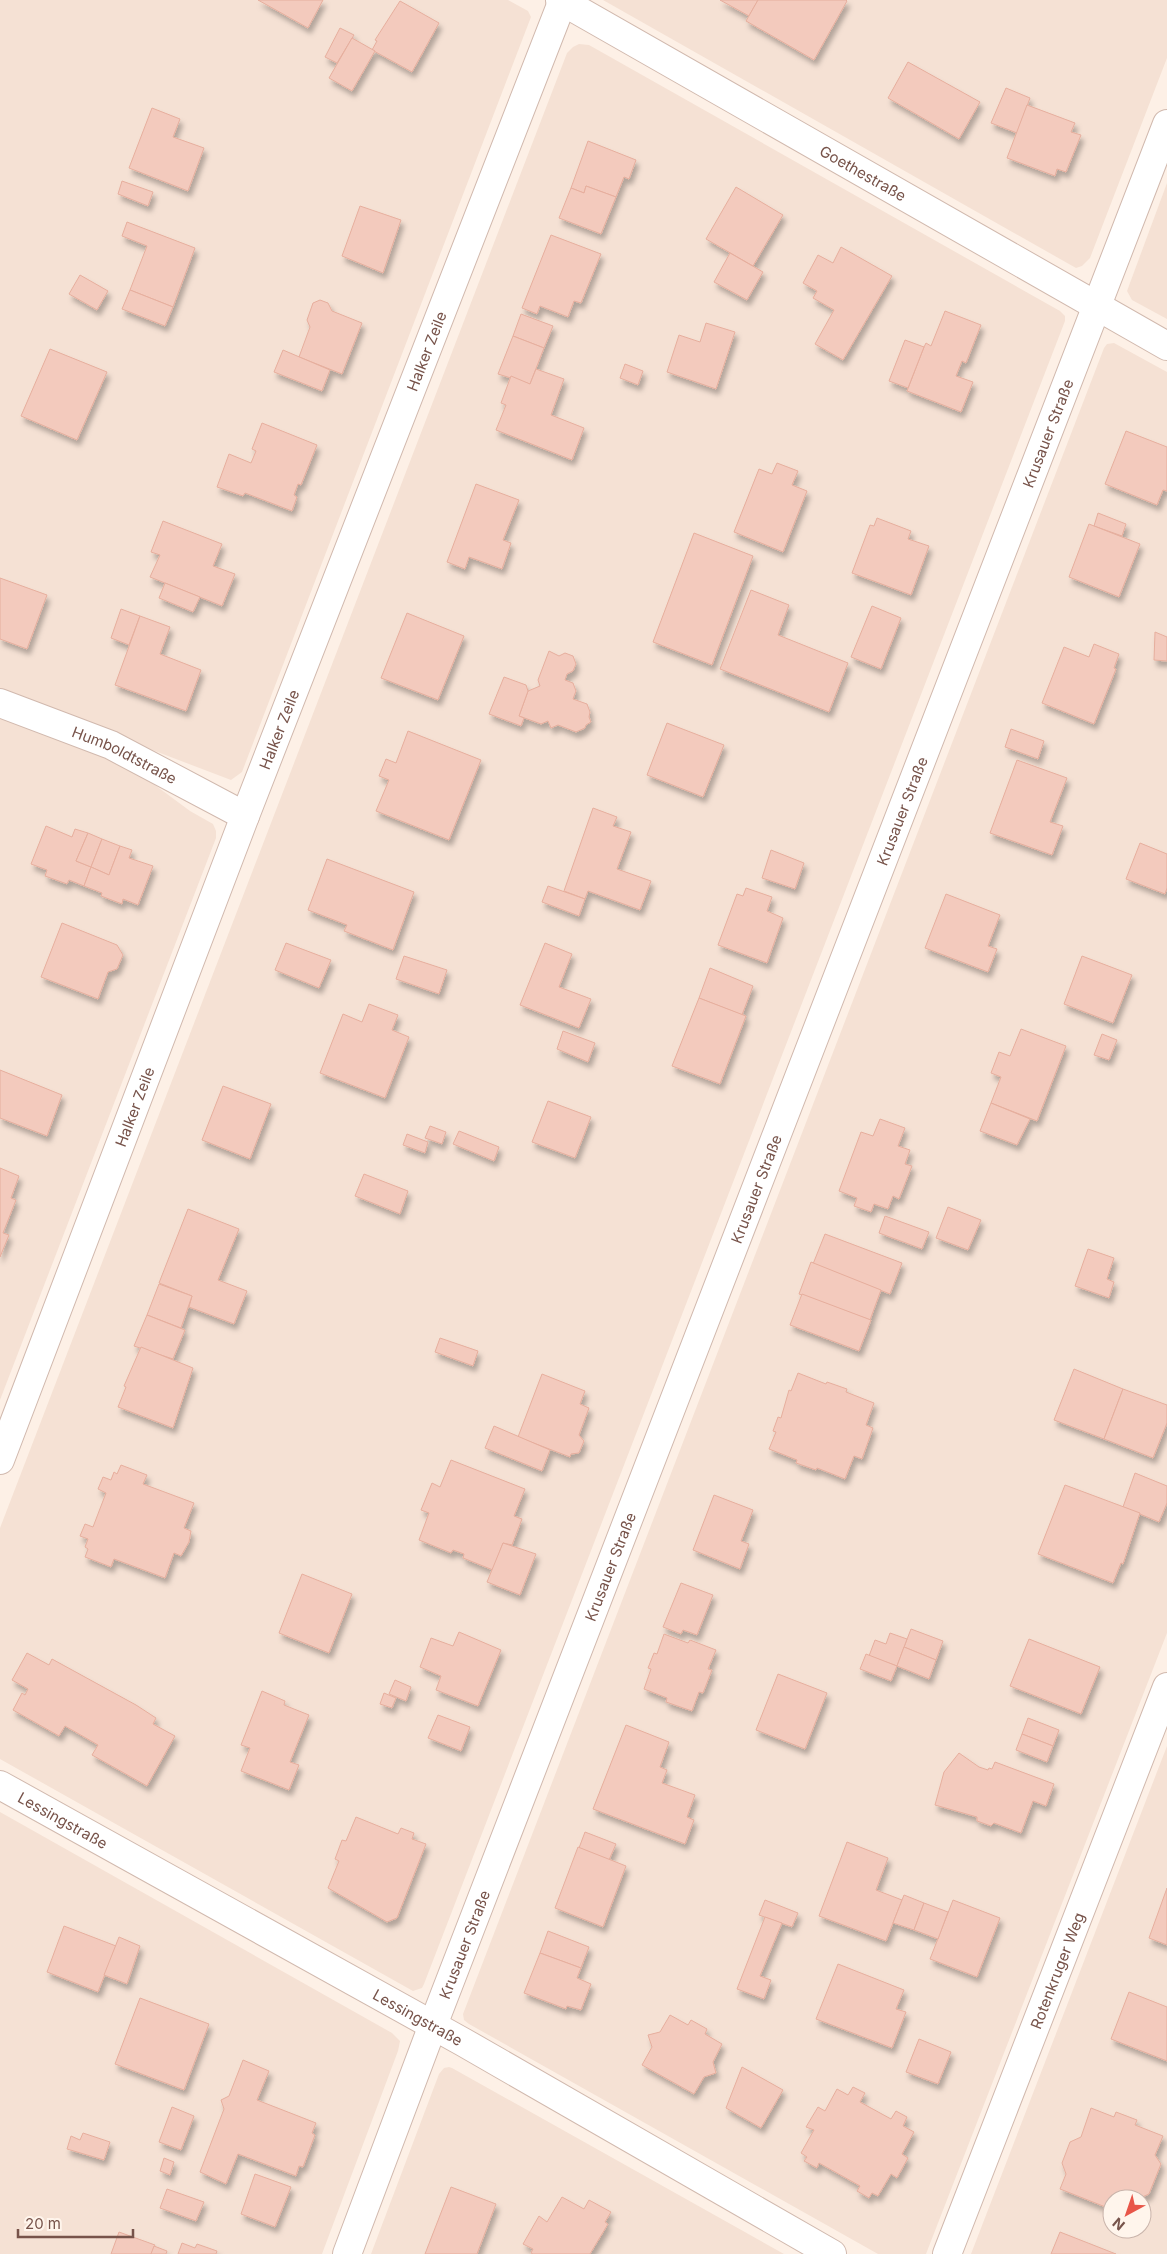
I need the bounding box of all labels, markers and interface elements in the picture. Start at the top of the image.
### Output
street label: Goethestraße [817,141,910,205]
street label: Halker Zeile [402,309,450,394]
street label: Krusauer Straße [1018,376,1077,490]
street label: Halker Zeile [255,687,303,772]
street label: Humboldtstraße [70,722,180,788]
street label: Krusauer Straße [872,754,931,868]
street label: Halker Zeile [111,1064,158,1149]
street label: Krusauer Straße [726,1132,785,1246]
street label: Krusauer Straße [580,1509,640,1624]
street label: Lessingstraße [15,1787,111,1852]
street label: Krusauer Straße [435,1887,494,2002]
street label: Rotenkruger Weg [1026,1910,1088,2032]
street label: Lessingstraße [370,1984,466,2049]
north arrow [1102,2189,1152,2239]
scale bar [18,2206,132,2238]
text: 20 m [25,2214,61,2233]
text: N [1109,2214,1128,2234]

